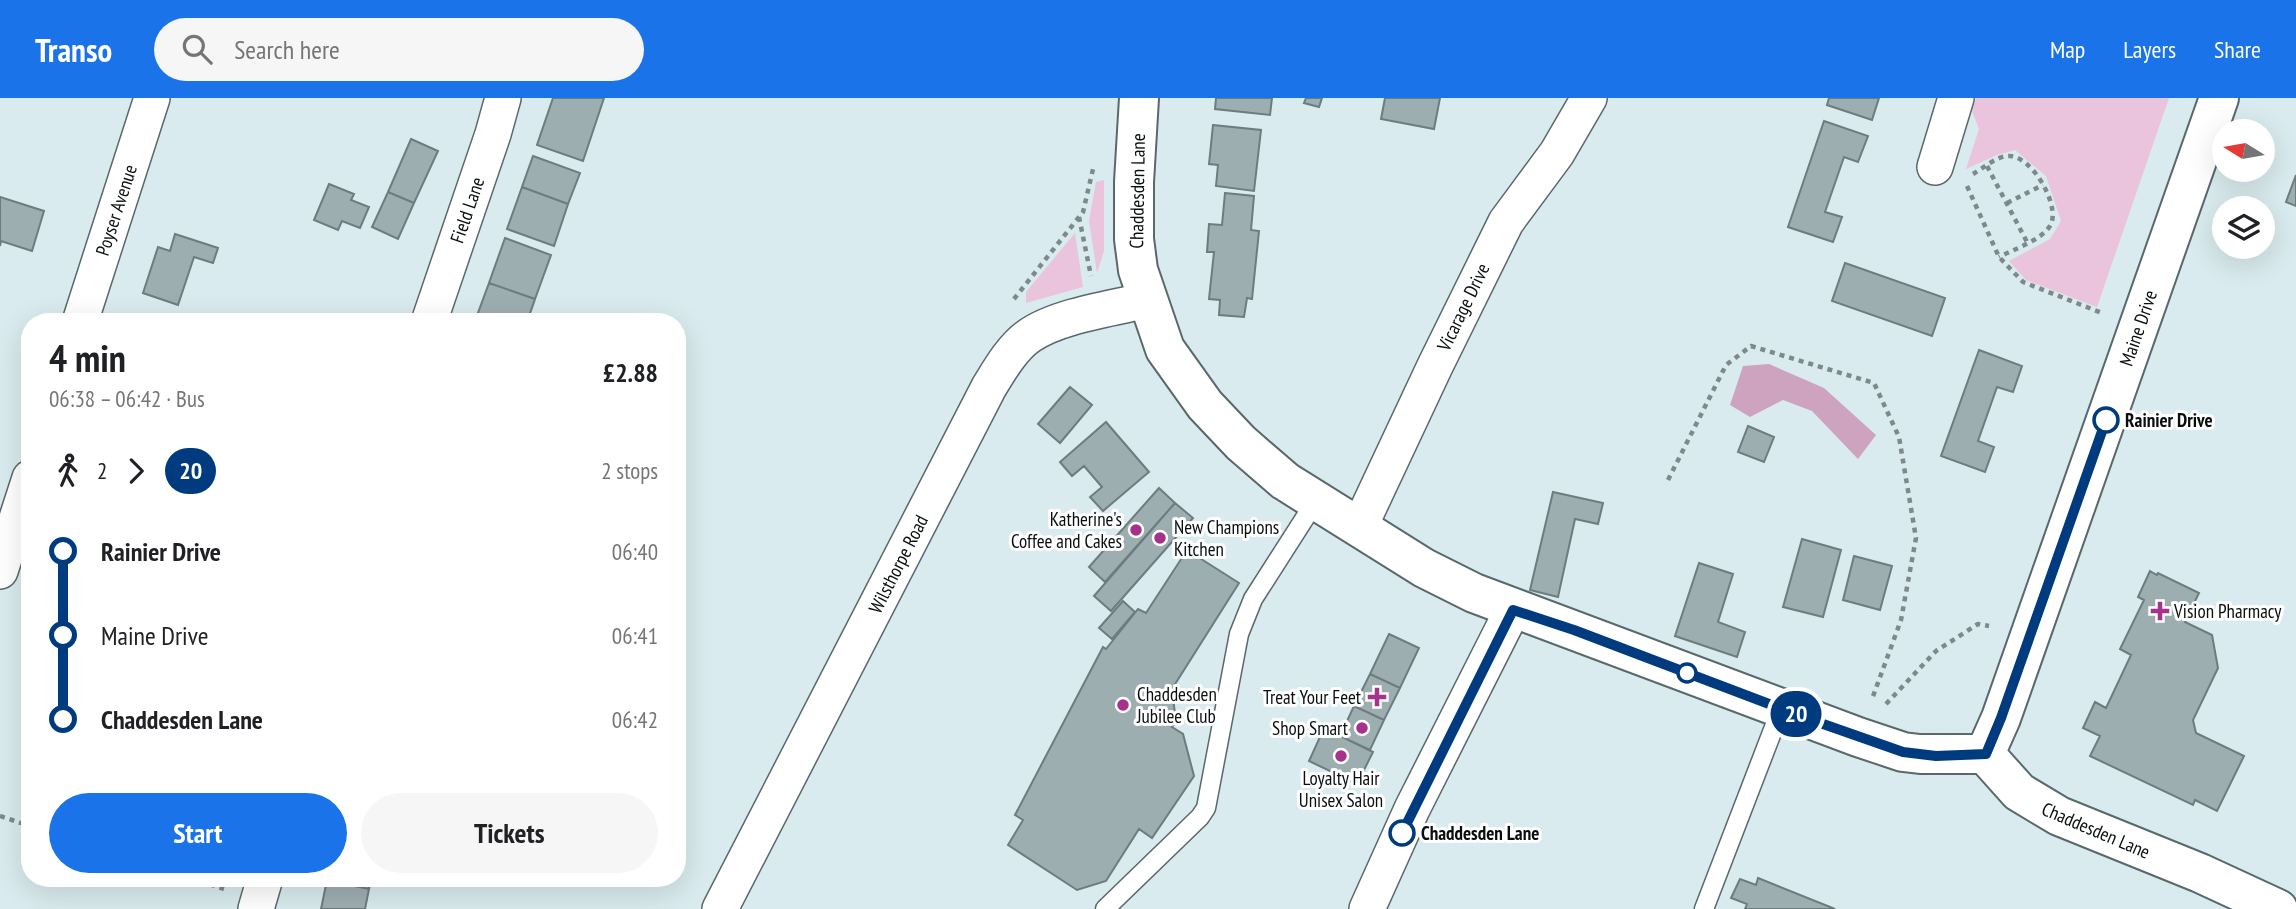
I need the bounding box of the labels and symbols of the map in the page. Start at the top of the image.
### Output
north arrow [2212,119,2275,182]
street label: Chaddesden Lane [1124,133,1150,249]
street label: Poyser Avenue [90,161,142,259]
street label: Field Lane [445,174,489,246]
street label: Vicarage Drive [1431,259,1495,356]
street label: Maine Drive [2114,287,2162,369]
marker: Rainier Drive [2093,407,2119,433]
place label: Rainier Drive [2125,408,2213,432]
place label: Katherine's Coffee and Cakes [1011,507,1122,553]
street label: Wilsthorpe Road [863,511,933,617]
place label: New Champions Kitchen [1174,515,1279,561]
marker: Katherine's Coffee and Cakes [1128,522,1144,538]
marker: New Champions Kitchen [1152,530,1168,546]
place label: Vision Pharmacy [2173,599,2282,623]
marker: Vision Pharmacy [2152,603,2168,619]
unlabelled marker [1677,663,1697,683]
place label: Chaddesden Jubilee Club [1136,682,1217,728]
place label: Treat Your Feet [1263,685,1362,709]
marker: Treat Your Feet [1367,687,1387,707]
line badge: 20 [1764,691,1828,737]
marker: Chaddesden Jubilee Club [1115,697,1131,713]
place label: Shop Smart [1272,716,1349,740]
marker: Shop Smart [1354,720,1370,736]
marker: Loyalty Hair Unisex Salon [1333,748,1349,764]
place label: Loyalty Hair Unisex Salon [1299,766,1383,812]
street label: Chaddesden Lane [2038,796,2154,864]
marker: Chaddesden Lane [1389,820,1415,846]
place label: Chaddesden Lane [1421,821,1539,845]

